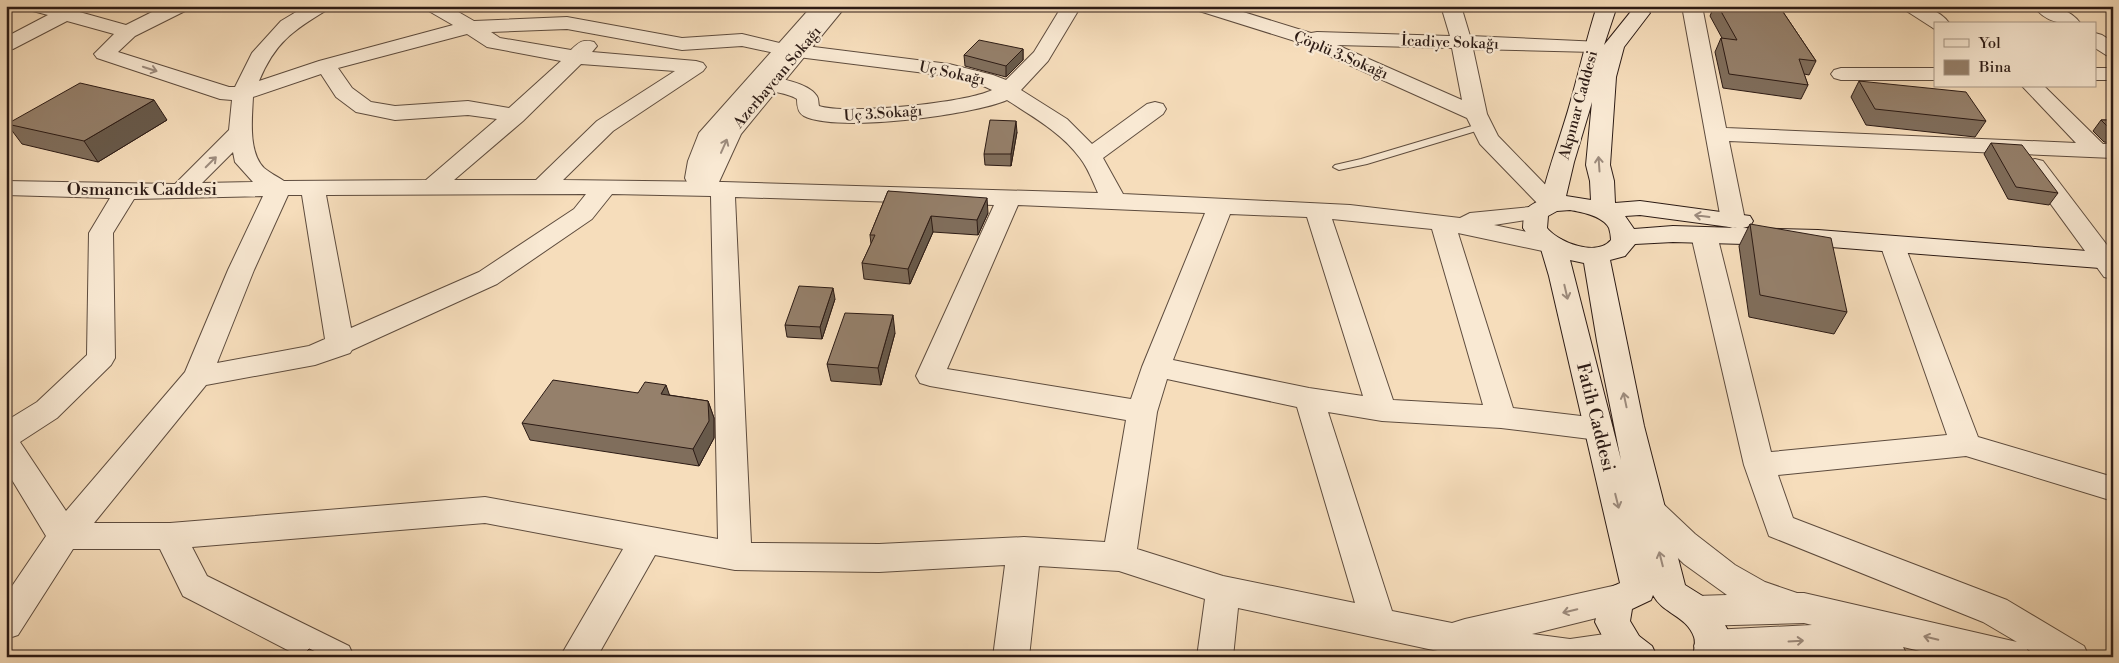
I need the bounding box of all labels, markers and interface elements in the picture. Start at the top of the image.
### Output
street label: Azerbaycan Sokağı [729,22,826,133]
legend [1934,22,2096,88]
street label: Çöplü 3.Sokağı [1291,27,1391,84]
street label: İcadiye Sokağı [1401,30,1499,54]
text: Yol [1978,34,2001,53]
street label: Akpınar Caddesi [1555,49,1602,163]
street label: Uç Sokağı [917,57,987,90]
text: Bina [1978,58,2011,77]
one-way arrow [142,65,158,75]
street label: Uç 3.Sokağı [843,101,923,126]
one-way arrow [720,139,730,154]
one-way arrow [204,156,216,168]
one-way arrow [1595,157,1604,173]
street label: Osmancık Caddesi [67,178,217,201]
one-way arrow [1694,210,1710,220]
one-way arrow [1562,283,1571,299]
street label: Fatih Caddesi [1571,360,1620,474]
one-way arrow [1620,393,1629,409]
one-way arrow [1612,492,1622,508]
one-way arrow [1655,551,1665,567]
one-way arrow [1562,607,1578,616]
one-way arrow [1923,633,1939,642]
one-way arrow [1787,637,1803,646]

